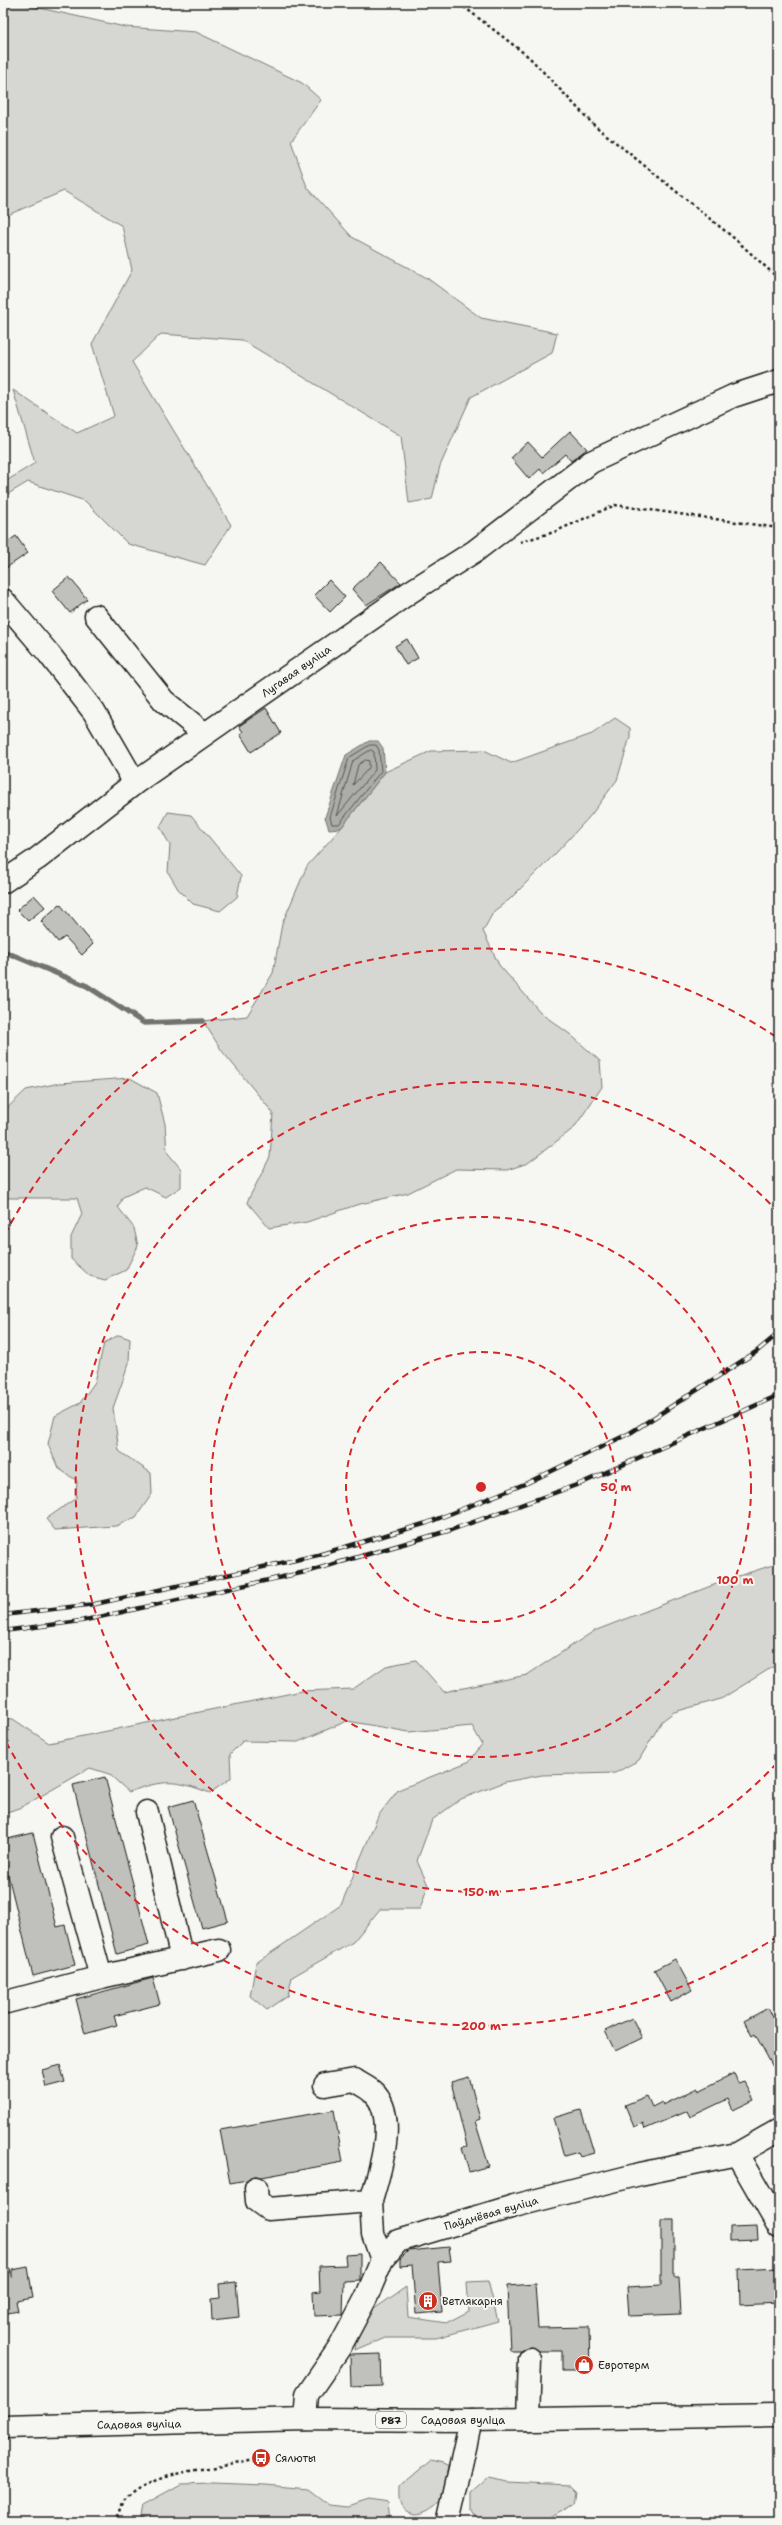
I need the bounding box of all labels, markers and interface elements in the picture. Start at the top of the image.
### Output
street label: Лугавая вуліца [258,642,334,701]
text: 50 m [601,1479,632,1495]
centre of rings [474,1480,488,1494]
text: 100 m [717,1572,754,1588]
text: 150 m [463,1884,499,1900]
text: 200 m [461,2018,501,2034]
street label: Паўднёвая вуліца [442,2193,540,2234]
building icon: Ветлякарня [417,2290,439,2312]
place label: Ветлякарня [442,2294,503,2309]
shop icon: Евротерм [573,2354,595,2376]
place label: Евротерм [598,2358,650,2373]
road number: Р87 [376,2412,406,2428]
street label: Садовая вуліца [421,2413,505,2428]
street label: Садовая вуліца [97,2416,181,2433]
bus stop icon: Сялюты [250,2447,272,2469]
place label: Сялюты [275,2451,316,2466]

